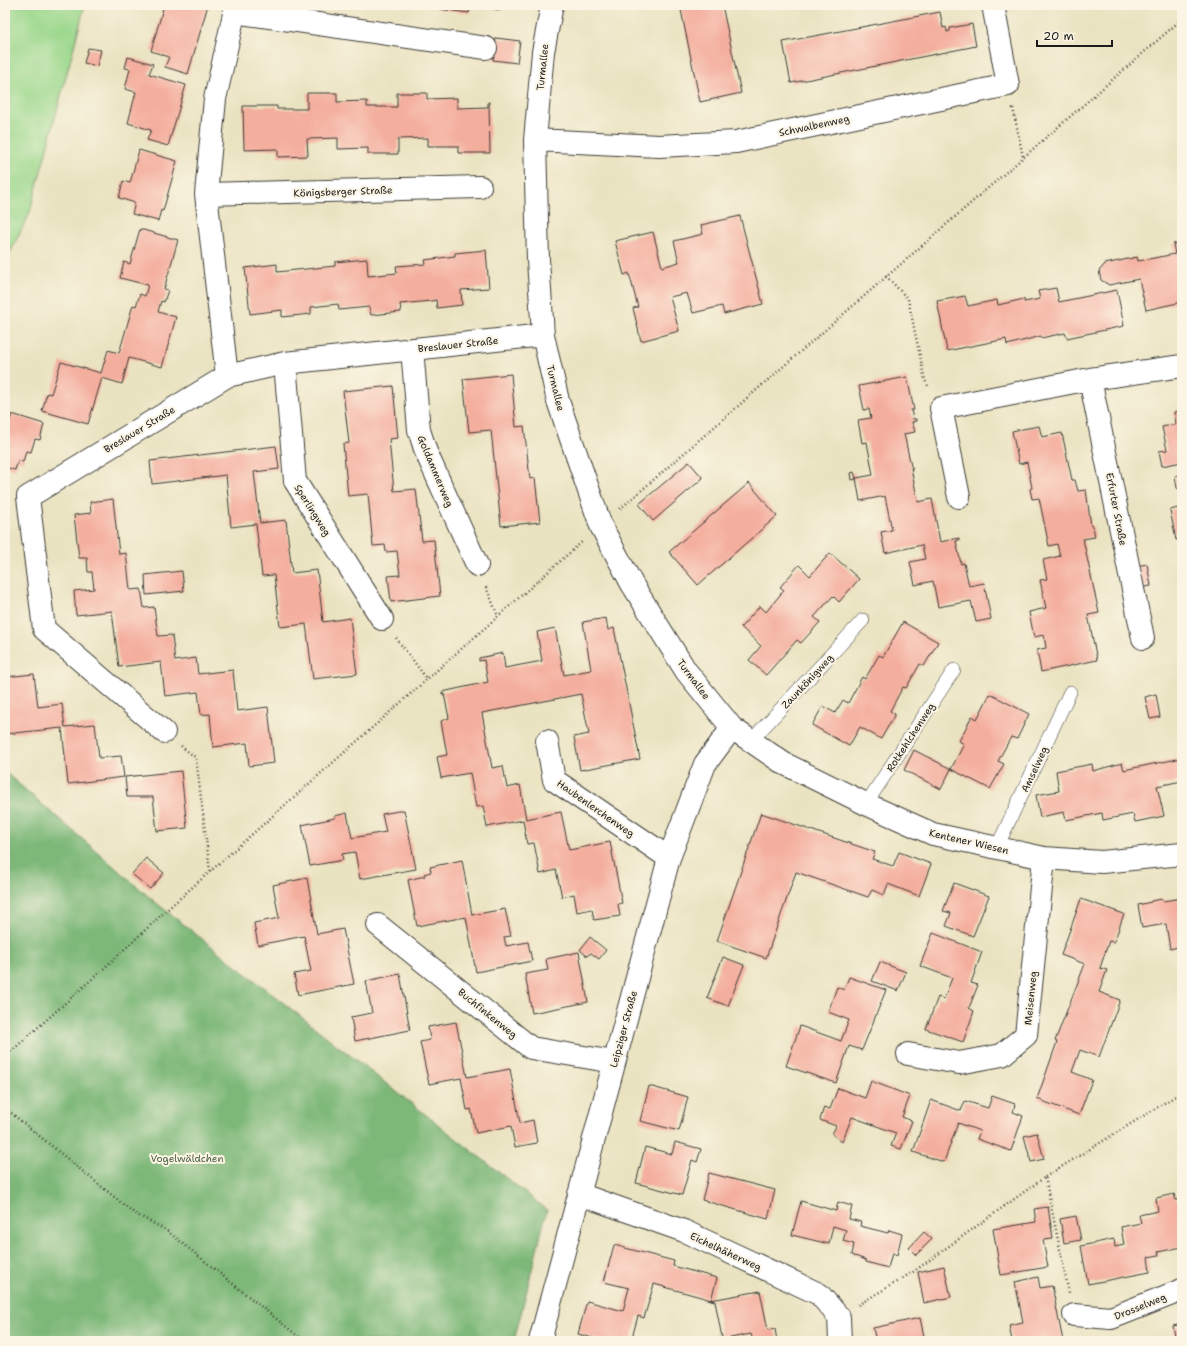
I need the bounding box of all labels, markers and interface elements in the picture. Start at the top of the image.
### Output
scale bar [1037,22,1112,48]
text: 20 m [1043,28,1074,44]
street label: Turmallee [534,43,551,91]
street label: Schwalbenweg [778,112,851,139]
street label: Königsberger Straße [293,183,393,200]
street label: Breslauer Straße [417,334,499,355]
street label: Turmallee [544,364,568,413]
street label: Breslauer Straße [101,403,178,456]
street label: Goldammerweg [415,433,456,509]
street label: Erfurter Straße [1103,472,1130,547]
street label: Sperlingweg [291,482,334,539]
street label: Zaunkönigweg [779,651,836,711]
street label: Turmallee [674,657,713,702]
street label: Rotkehlchenweg [883,700,938,774]
street label: Amselweg [1018,744,1051,794]
street label: Haubenlerchenweg [554,777,637,840]
street label: Kentener Wiesen [928,826,1010,857]
street label: Meisenweg [1021,970,1040,1026]
street label: Buchfinkenweg [455,986,520,1041]
street label: Leipziger Straße [607,989,640,1069]
park label: Vogelwäldchen [150,1152,224,1165]
street label: Eichelhäherweg [688,1229,764,1274]
street label: Drosselweg [1112,1290,1168,1323]

